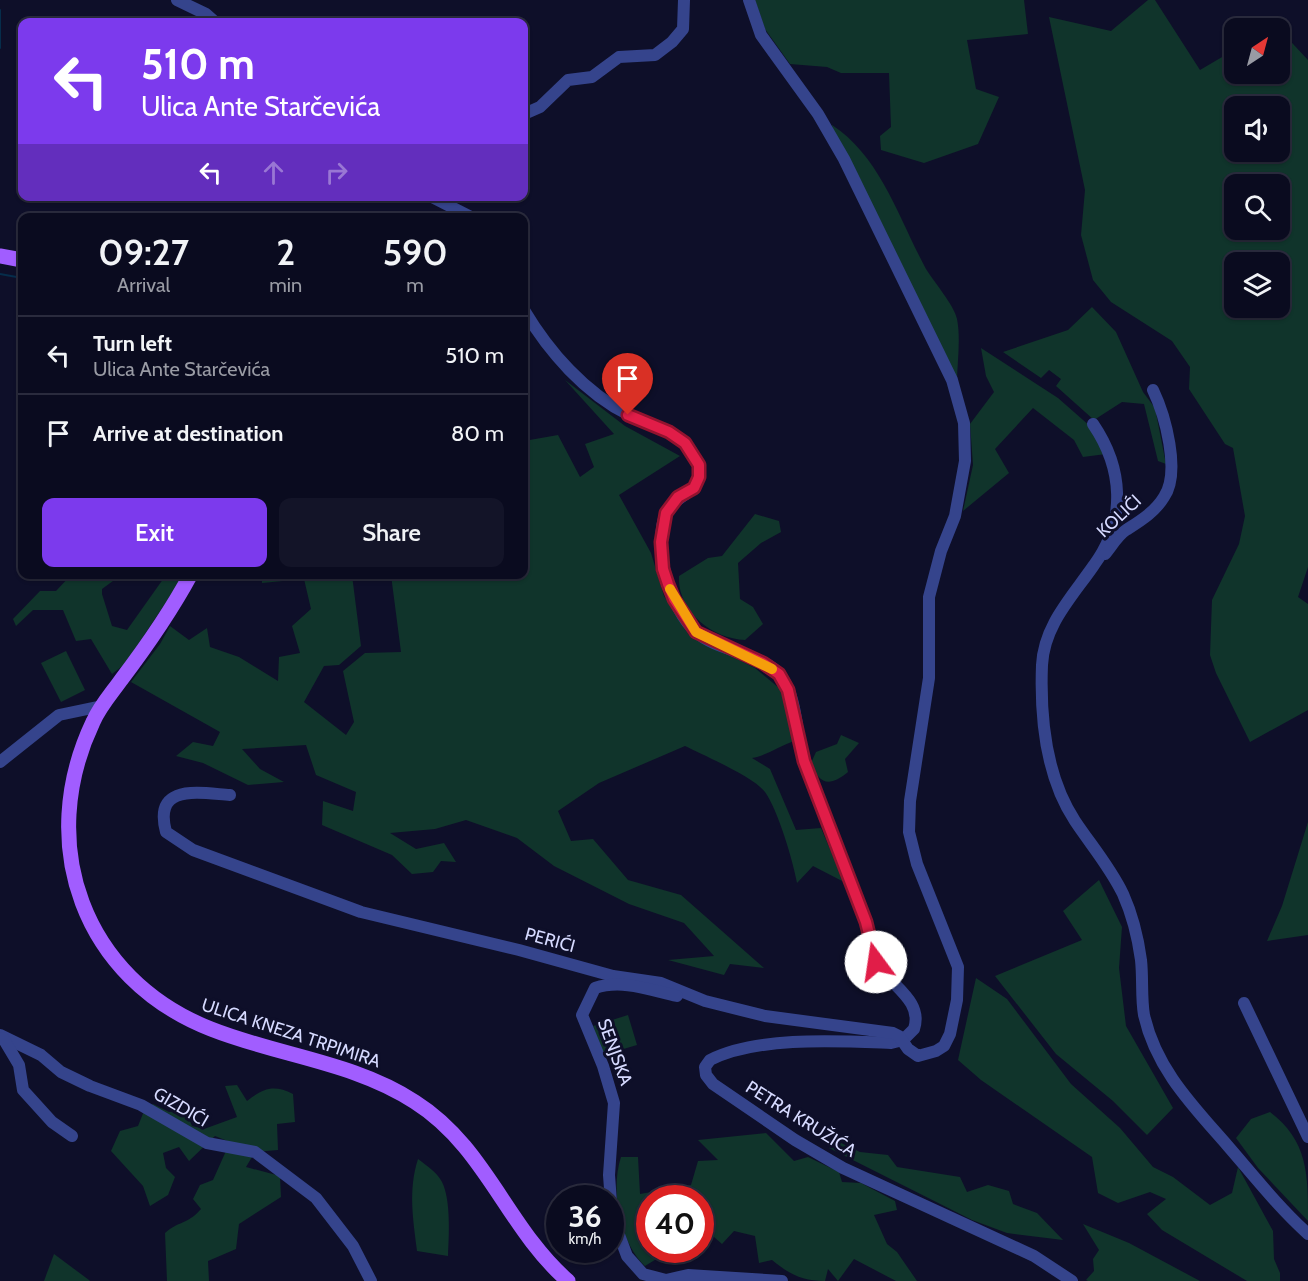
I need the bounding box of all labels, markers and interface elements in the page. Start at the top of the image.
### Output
north arrow [1224,18,1290,84]
map controls [1224,18,1290,318]
text: 510 m [141,38,255,90]
icon: left [42,42,120,120]
text: Ulica Ante Starčevića [141,90,380,123]
button: sound [1224,96,1290,162]
icon: left [194,156,227,189]
icon: ahead [257,156,290,189]
icon: right [320,156,353,189]
button: search [1224,174,1290,240]
text: 09:27 [98,230,189,274]
text: 2 [276,230,295,274]
text: 590 [383,230,448,274]
button: layers [1224,252,1290,318]
text: Arrival [117,273,170,297]
text: min [269,273,302,297]
text: m [406,273,424,297]
text: Turn left [93,330,172,357]
icon: left [42,339,75,372]
text: 510 m [445,342,504,369]
pin [602,353,653,415]
text: Ulica Ante Starčevića [93,357,270,381]
icon: arrive [611,362,644,395]
icon: arrive [42,417,75,450]
text: Arrive at destination [93,420,283,447]
text: 80 m [451,420,504,447]
street label: KOLIĆI [1092,490,1146,542]
button: Exit [42,498,267,567]
button: Share [279,498,504,567]
street label: PERIĆI [522,923,578,957]
position arrow [844,930,908,994]
street label: ULICA KNEZA TRPIMIRA [199,994,383,1072]
street label: SENJSKA [593,1016,637,1088]
street label: PETRA KRUŽIĆA [742,1075,861,1162]
street label: GIZDIĆI [150,1082,212,1132]
speed limit sign: 40 [636,1185,714,1263]
text: 36 [568,1198,602,1235]
text: km/h [569,1230,601,1248]

